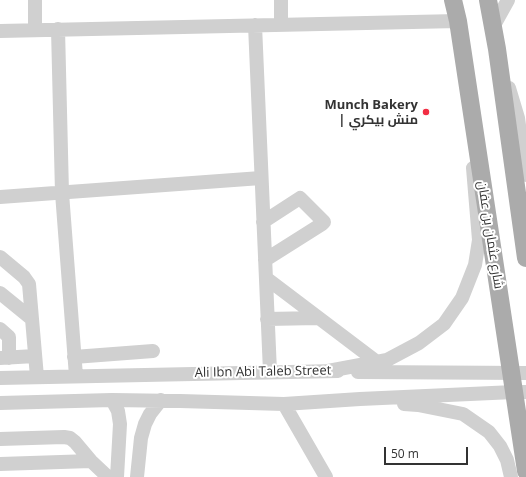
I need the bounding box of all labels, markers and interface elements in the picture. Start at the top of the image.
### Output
place label: Munch Bakery | منش بيكري [324,97,418,128]
marker: Munch Bakery | منش بيكري [421,107,431,117]
street label: شارع عثمان بن عفان [474,180,506,290]
street label: Ali Ibn Abi Taleb Street [195,363,331,381]
scale bar [386,439,470,465]
text: 50 m [391,445,419,462]

